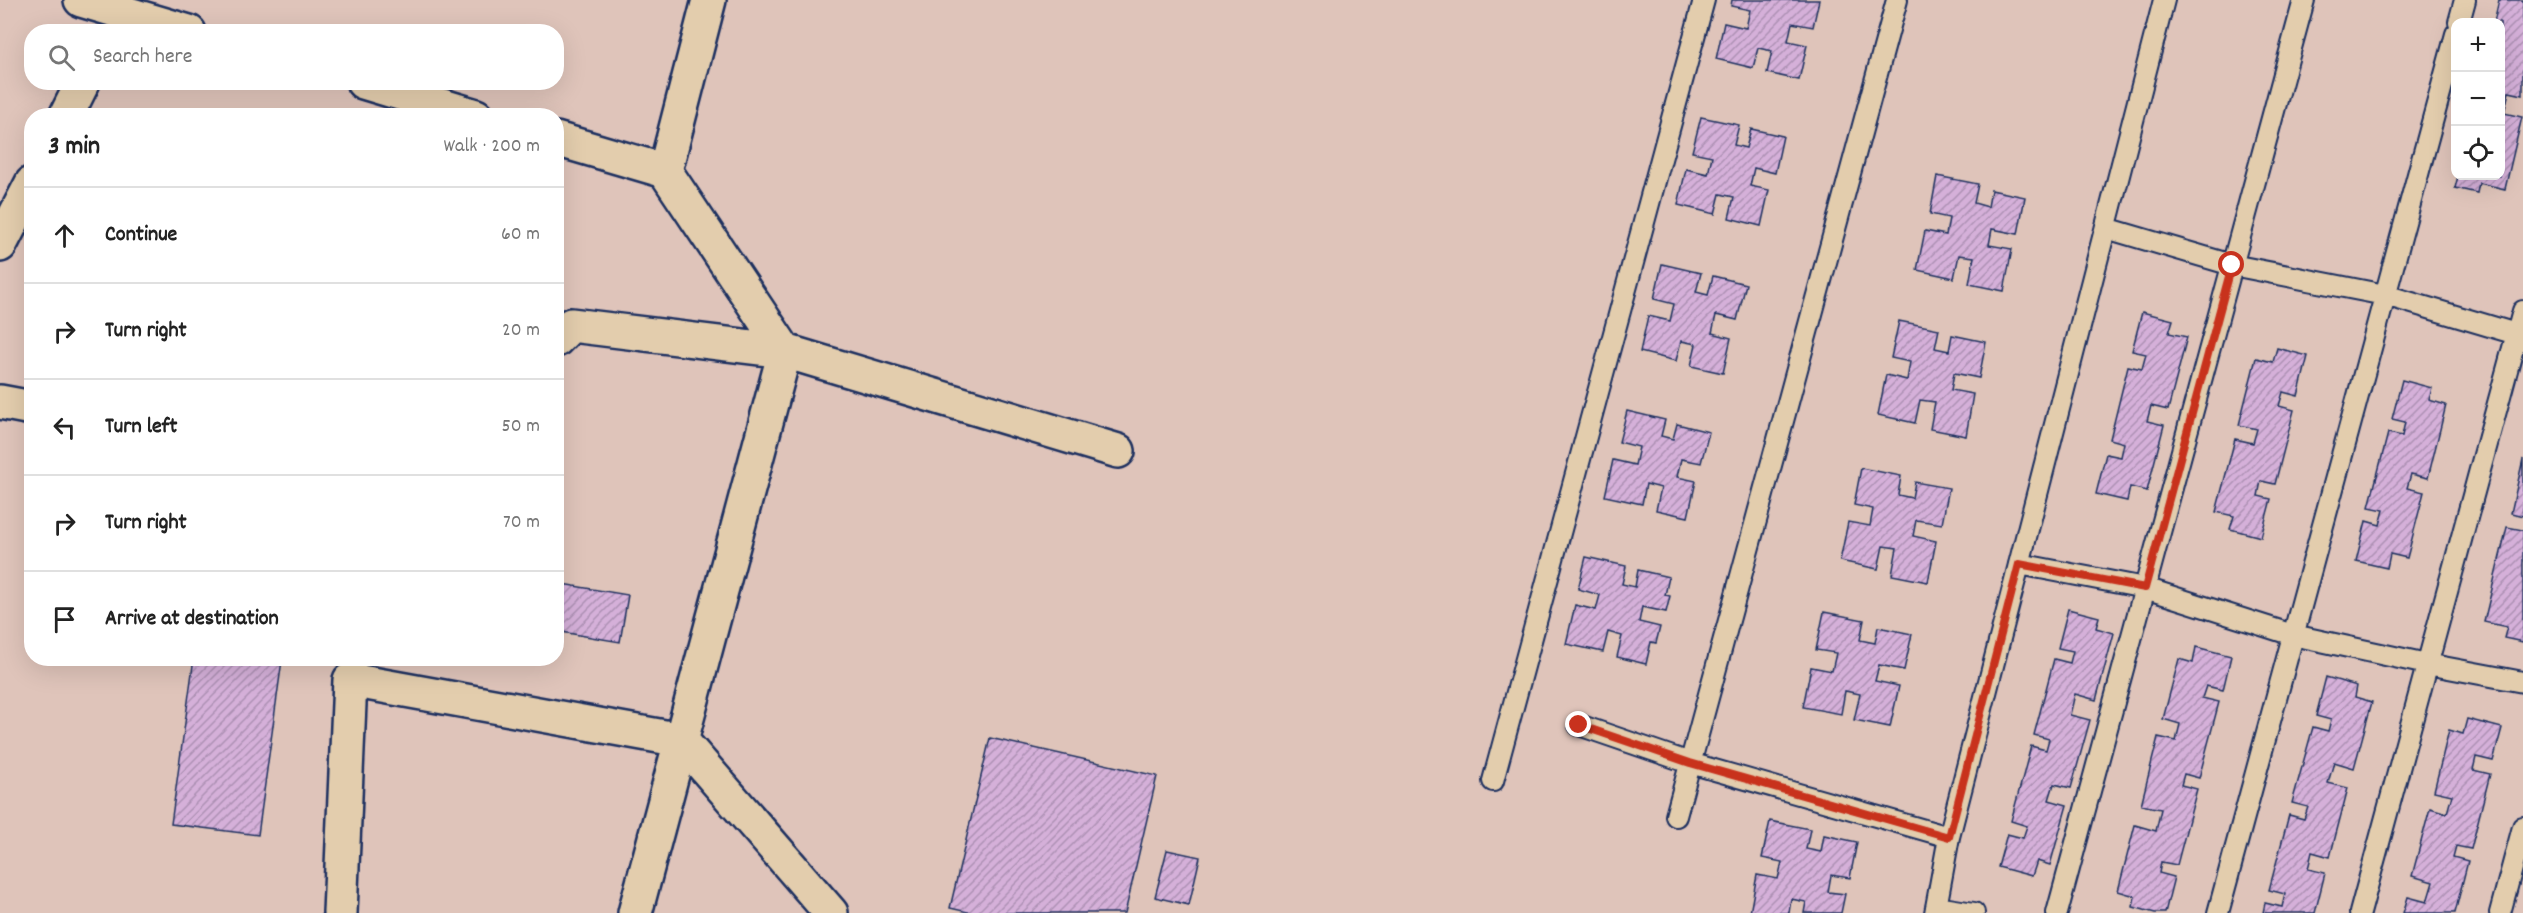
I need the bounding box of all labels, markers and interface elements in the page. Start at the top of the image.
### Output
map controls [2451,18,2505,180]
button: + [2451,18,2505,72]
search box [24,24,564,90]
icon: search [45,41,78,74]
text: Search here [93,42,192,73]
button: − [2451,72,2505,126]
button: locate [2451,126,2505,180]
text: 3 min [48,129,100,166]
text: Walk · 200 m [444,133,540,161]
icon: ahead [48,219,81,252]
text: Continue [105,220,177,251]
text: 60 m [501,221,540,249]
route start [2218,251,2244,277]
icon: right [48,315,81,348]
text: Turn right [105,316,187,347]
text: 20 m [502,317,540,345]
icon: left [48,411,81,444]
text: Turn left [105,412,177,443]
text: 50 m [502,413,540,441]
icon: right [48,507,81,540]
text: Turn right [105,508,187,539]
text: 70 m [503,509,540,537]
icon: arrive [48,603,81,636]
text: Arrive at destination [105,604,279,635]
route end [1565,711,1591,737]

